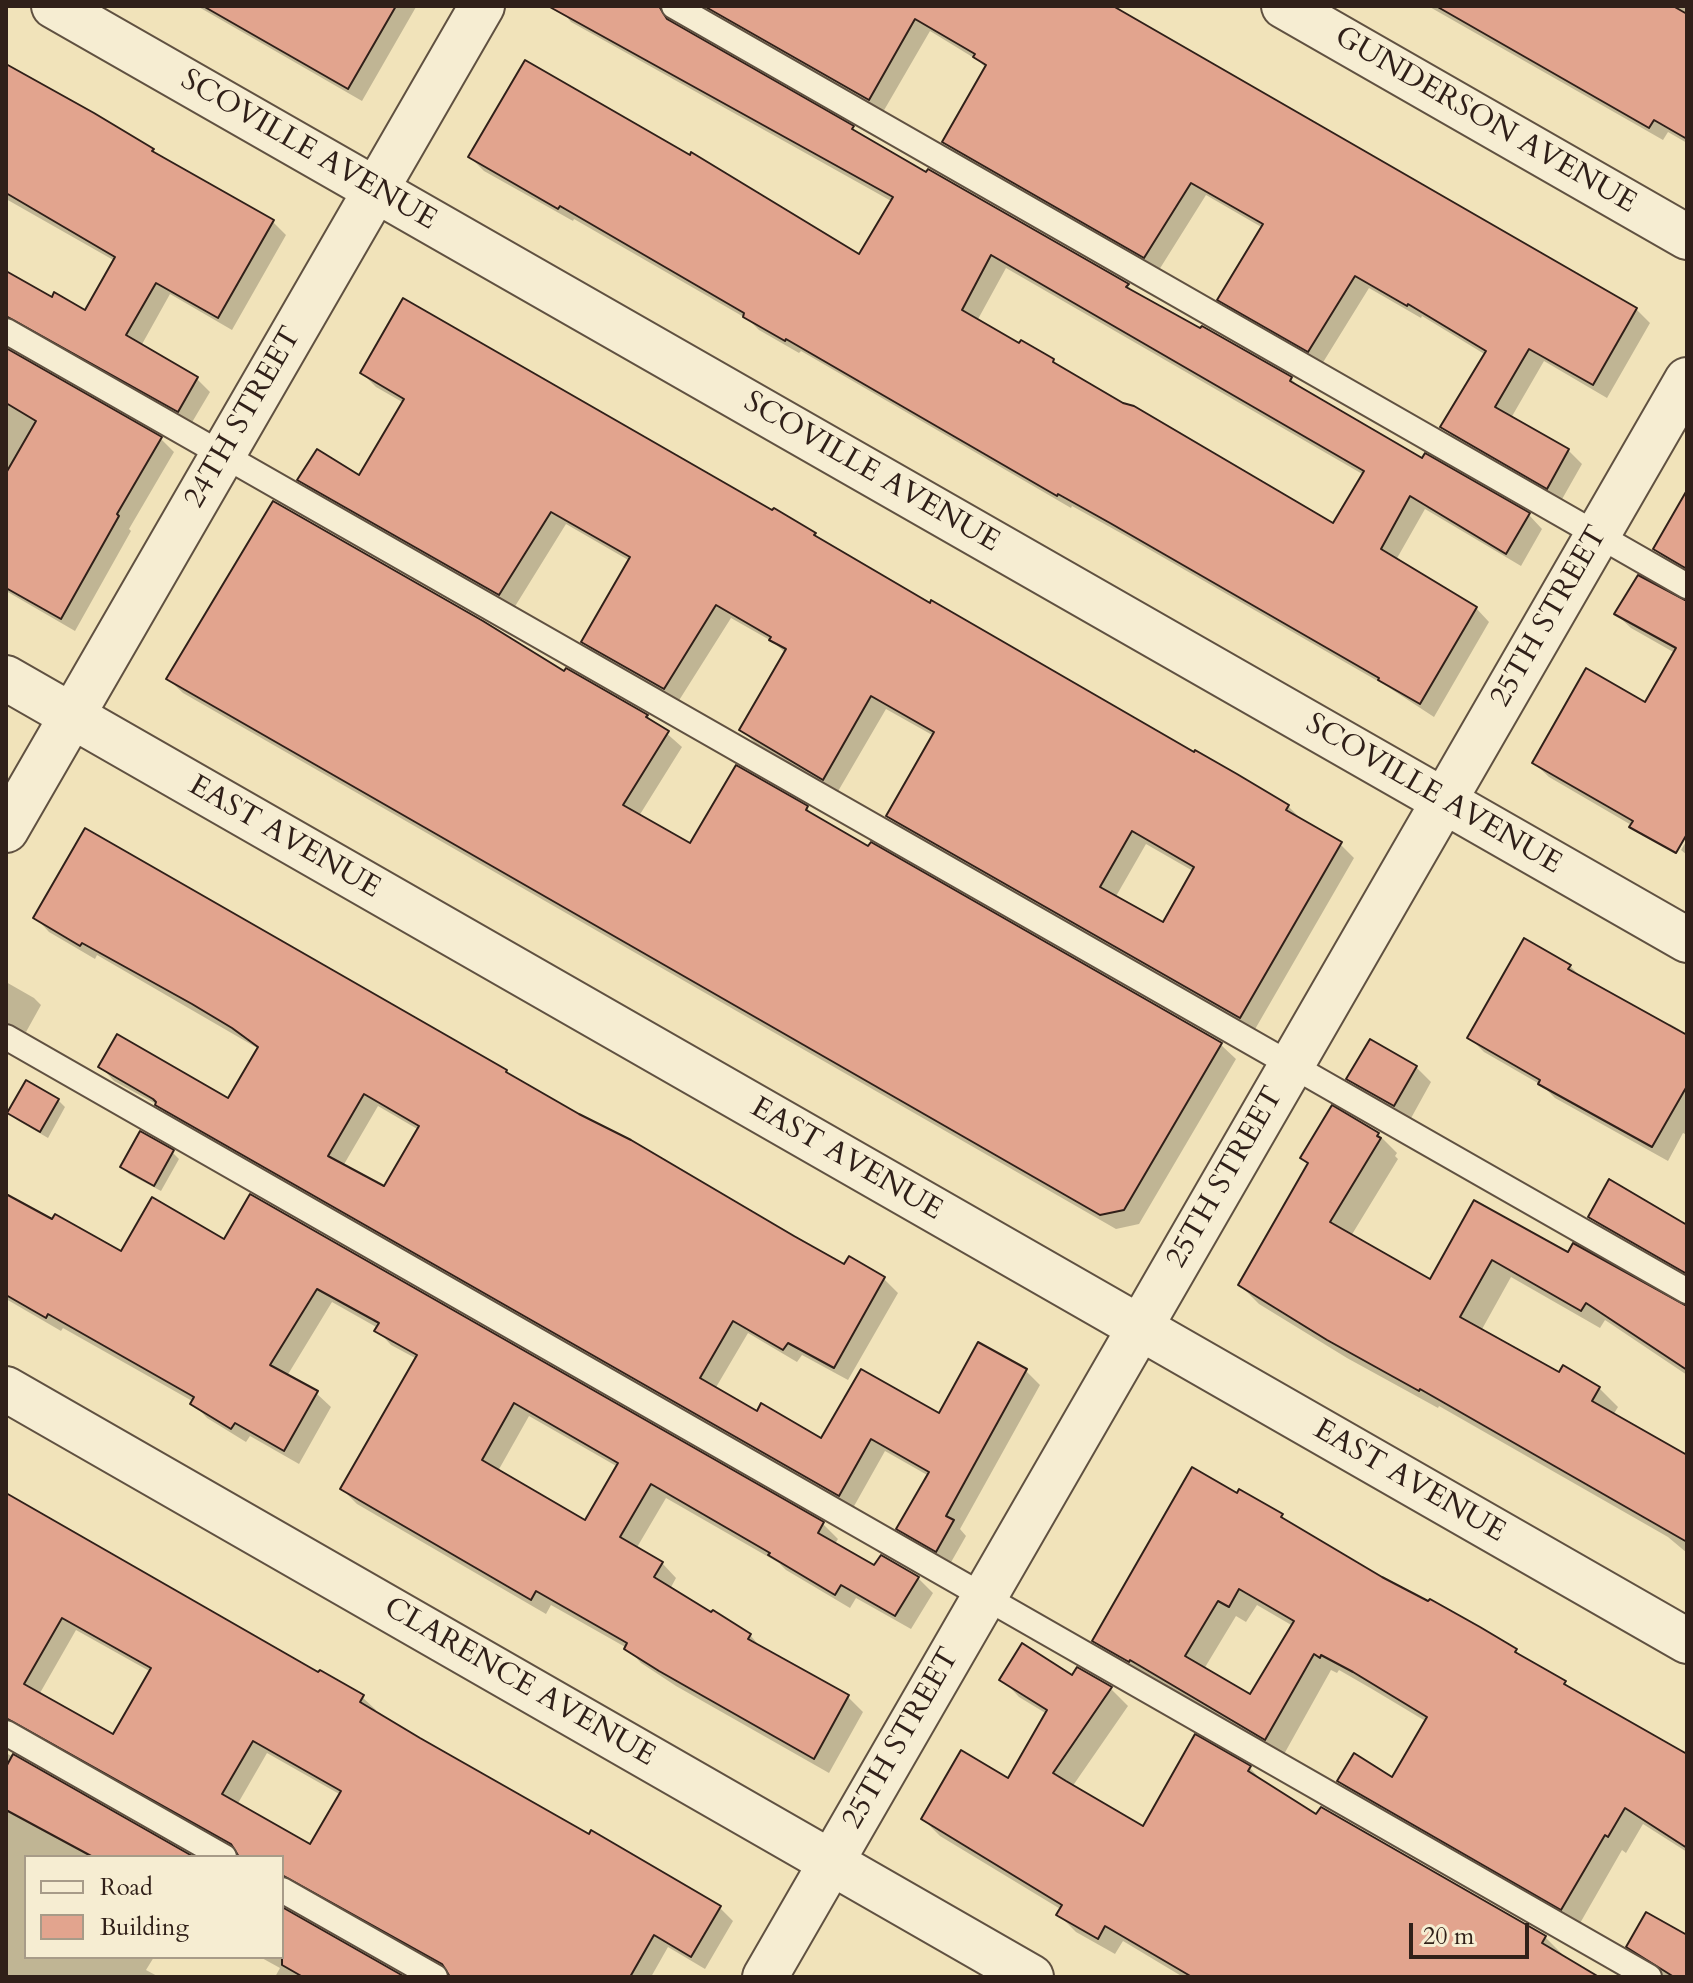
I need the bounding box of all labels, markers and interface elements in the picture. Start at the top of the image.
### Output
street label: GUNDERSON AVENUE [1328,20,1642,222]
street label: SCOVILLE AVENUE [174,63,442,239]
street label: 24TH STREET [178,321,310,515]
street label: SCOVILLE AVENUE [737,385,1005,561]
street label: 25TH STREET [1484,520,1616,714]
street label: SCOVILLE AVENUE [1299,707,1567,883]
street label: EAST AVENUE [182,769,386,907]
street label: 25TH STREET [1160,1081,1292,1275]
street label: EAST AVENUE [744,1091,948,1229]
street label: EAST AVENUE [1307,1413,1511,1551]
street label: CLARENCE AVENUE [377,1591,661,1775]
street label: 25TH STREET [836,1642,968,1836]
legend [24,1855,284,1959]
text: Road [100,1871,153,1904]
scale bar [1413,1907,1533,1957]
text: Building [100,1911,189,1944]
text: 20 m [1423,1920,1474,1953]

